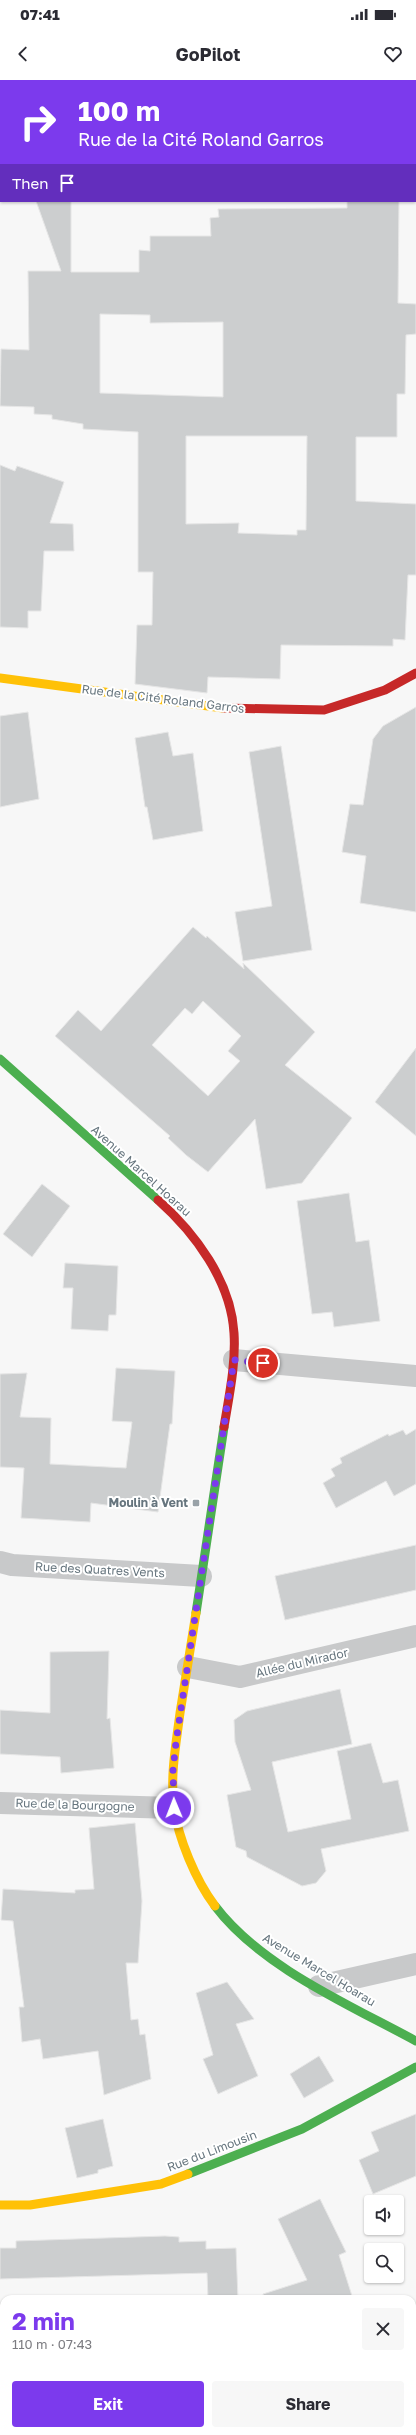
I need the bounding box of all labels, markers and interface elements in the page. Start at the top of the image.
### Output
text: 07:41 [20,5,60,23]
icon: back [12,43,34,65]
text: GoPilot [176,43,240,65]
icon: heart [382,43,404,65]
text: 100 m [78,94,160,127]
icon: right [12,96,64,148]
text: Rue de la Cité Roland Garros [78,128,324,150]
icon: arrive [56,172,78,194]
text: Then [12,174,48,192]
street label: Rue de la Cité Roland Garros [81,681,245,716]
street label: Avenue Marcel Hoarau [88,1122,194,1219]
pin [246,1346,280,1380]
icon: arrive [252,1352,274,1374]
place label: Moulin à Vent [109,1495,188,1510]
marker: Moulin à Vent [191,1498,201,1508]
street label: Rue des Quatres Vents [35,1559,165,1580]
street label: Allée du Mirador [254,1645,350,1680]
position arrow [153,1787,195,1829]
street label: Rue de la Bourgogne [15,1795,135,1814]
street label: Avenue Marcel Hoarau [260,1930,378,2009]
street label: Rue du Limousin [165,2127,259,2175]
map controls [364,2195,404,2283]
button: sound [364,2195,404,2235]
button: search [364,2243,404,2283]
text: 2 min [12,2306,75,2335]
button: close [362,2308,404,2350]
text: 110 m · 07:43 [12,2336,92,2352]
button: Exit [12,2381,204,2427]
button: Share [212,2381,404,2427]

